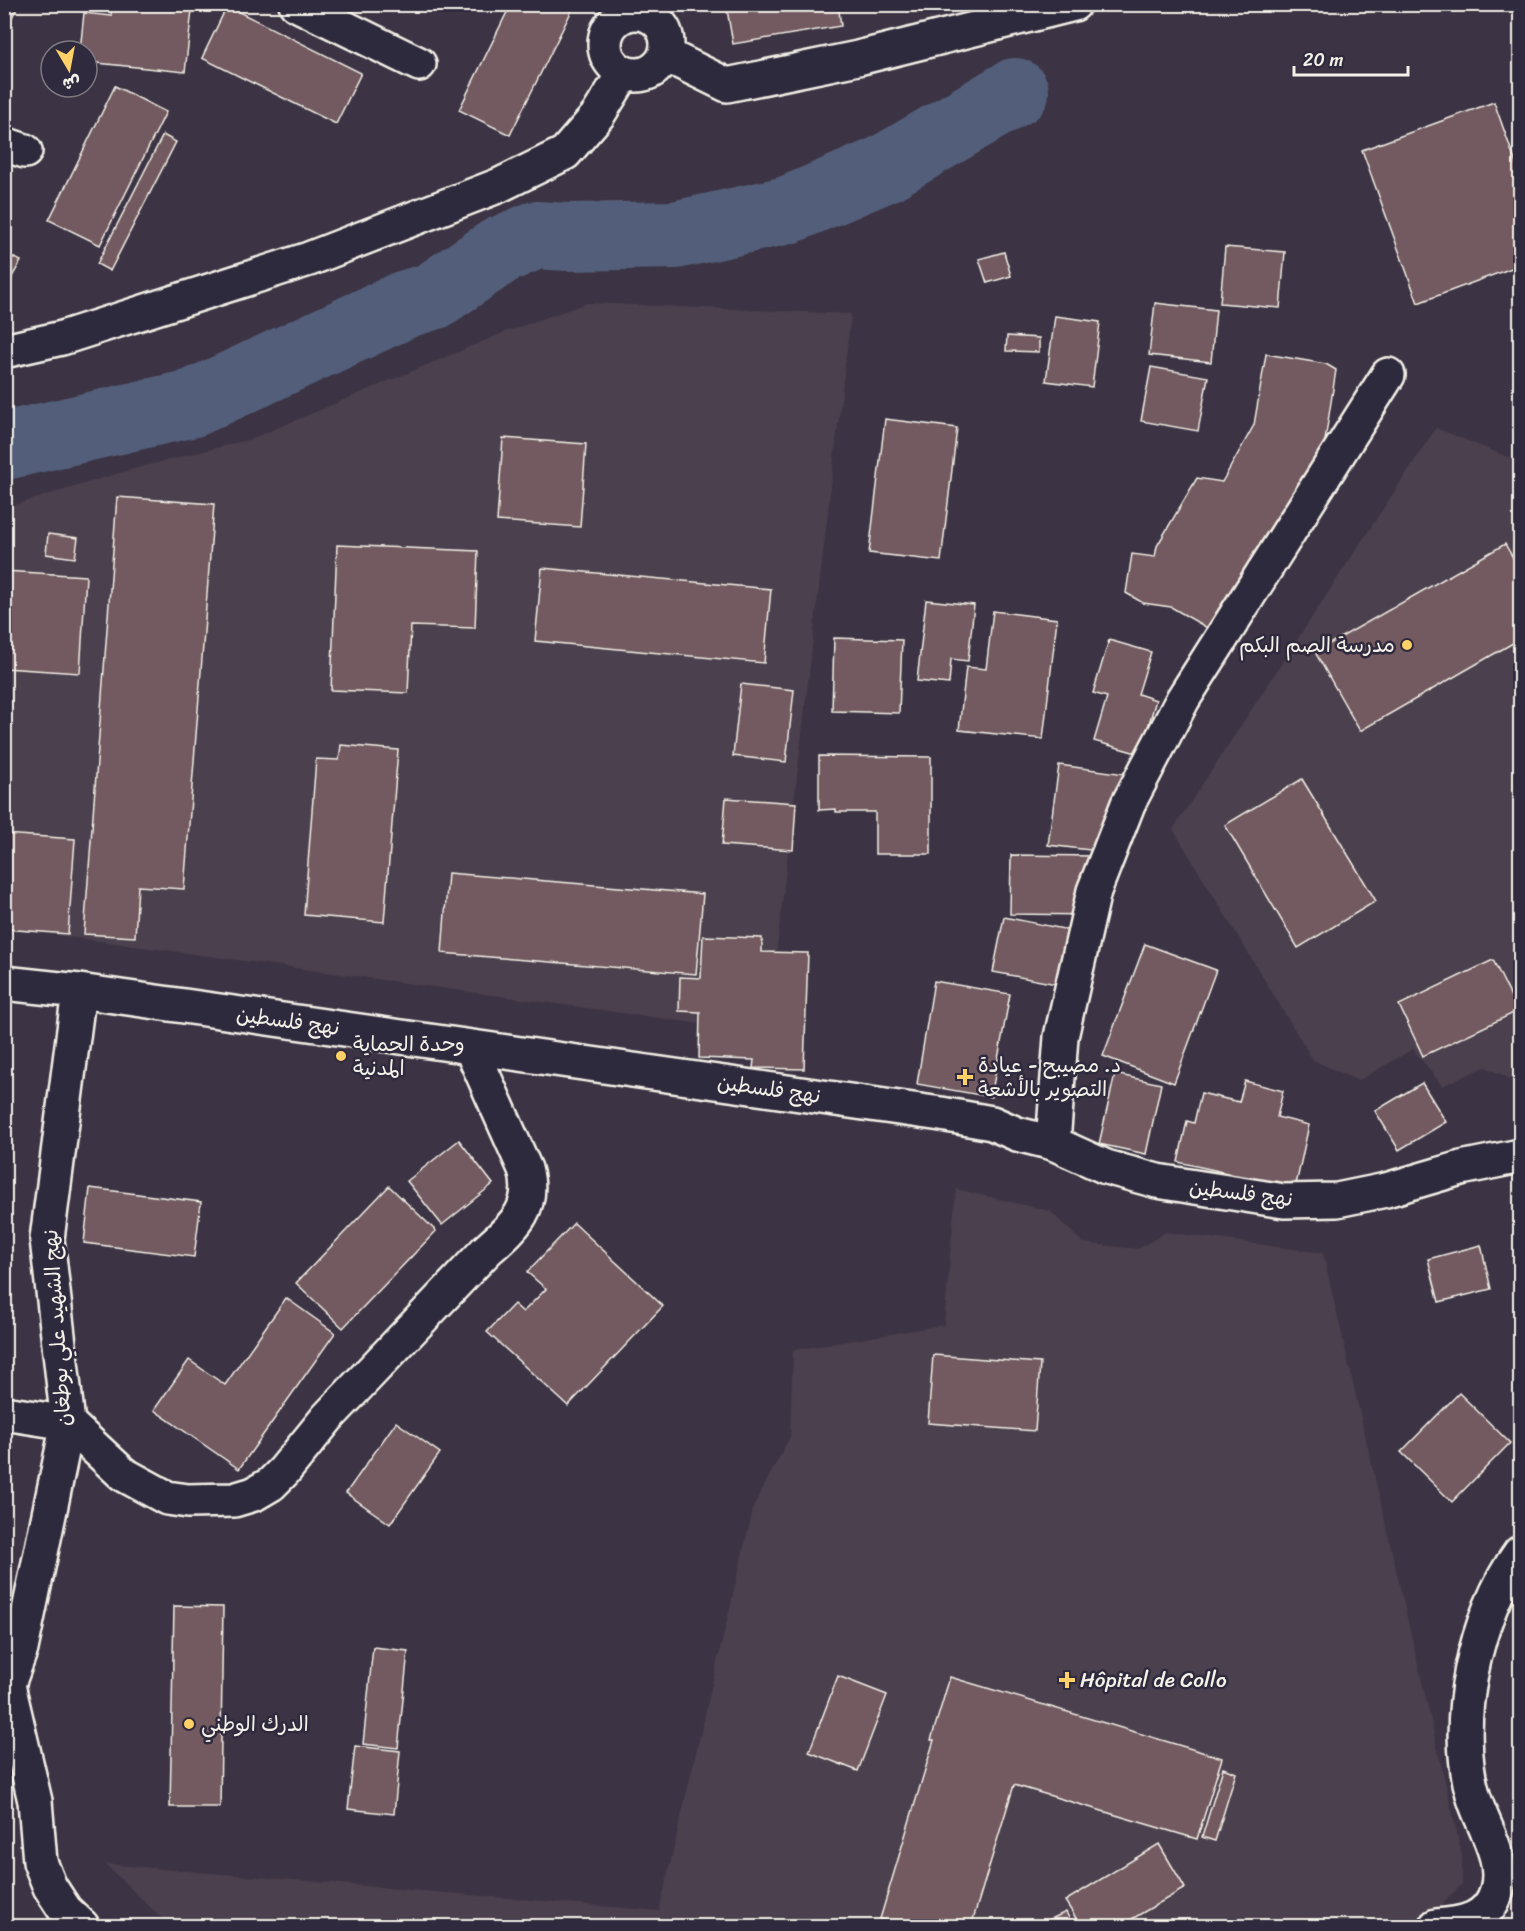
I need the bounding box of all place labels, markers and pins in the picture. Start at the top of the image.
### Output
place label: مدرسة الصم البكم [1239,626,1395,664]
marker: مدرسة الصم البكم [1400,638,1414,652]
place label: وحدة الحماية المدنية [353,1025,465,1087]
place label: د. مصيبح - عيادة التصوير بالأشعة [978,1046,1121,1108]
marker: وحدة الحماية المدنية [334,1049,348,1063]
marker: د. مصيبح - عيادة التصوير بالأشعة [956,1068,974,1086]
place label: Hôpital de Collo [1080,1661,1227,1699]
marker: Hôpital de Collo [1058,1671,1076,1689]
place label: الدرك الوطني [201,1705,309,1743]
marker: الدرك الوطني [182,1717,196,1731]

